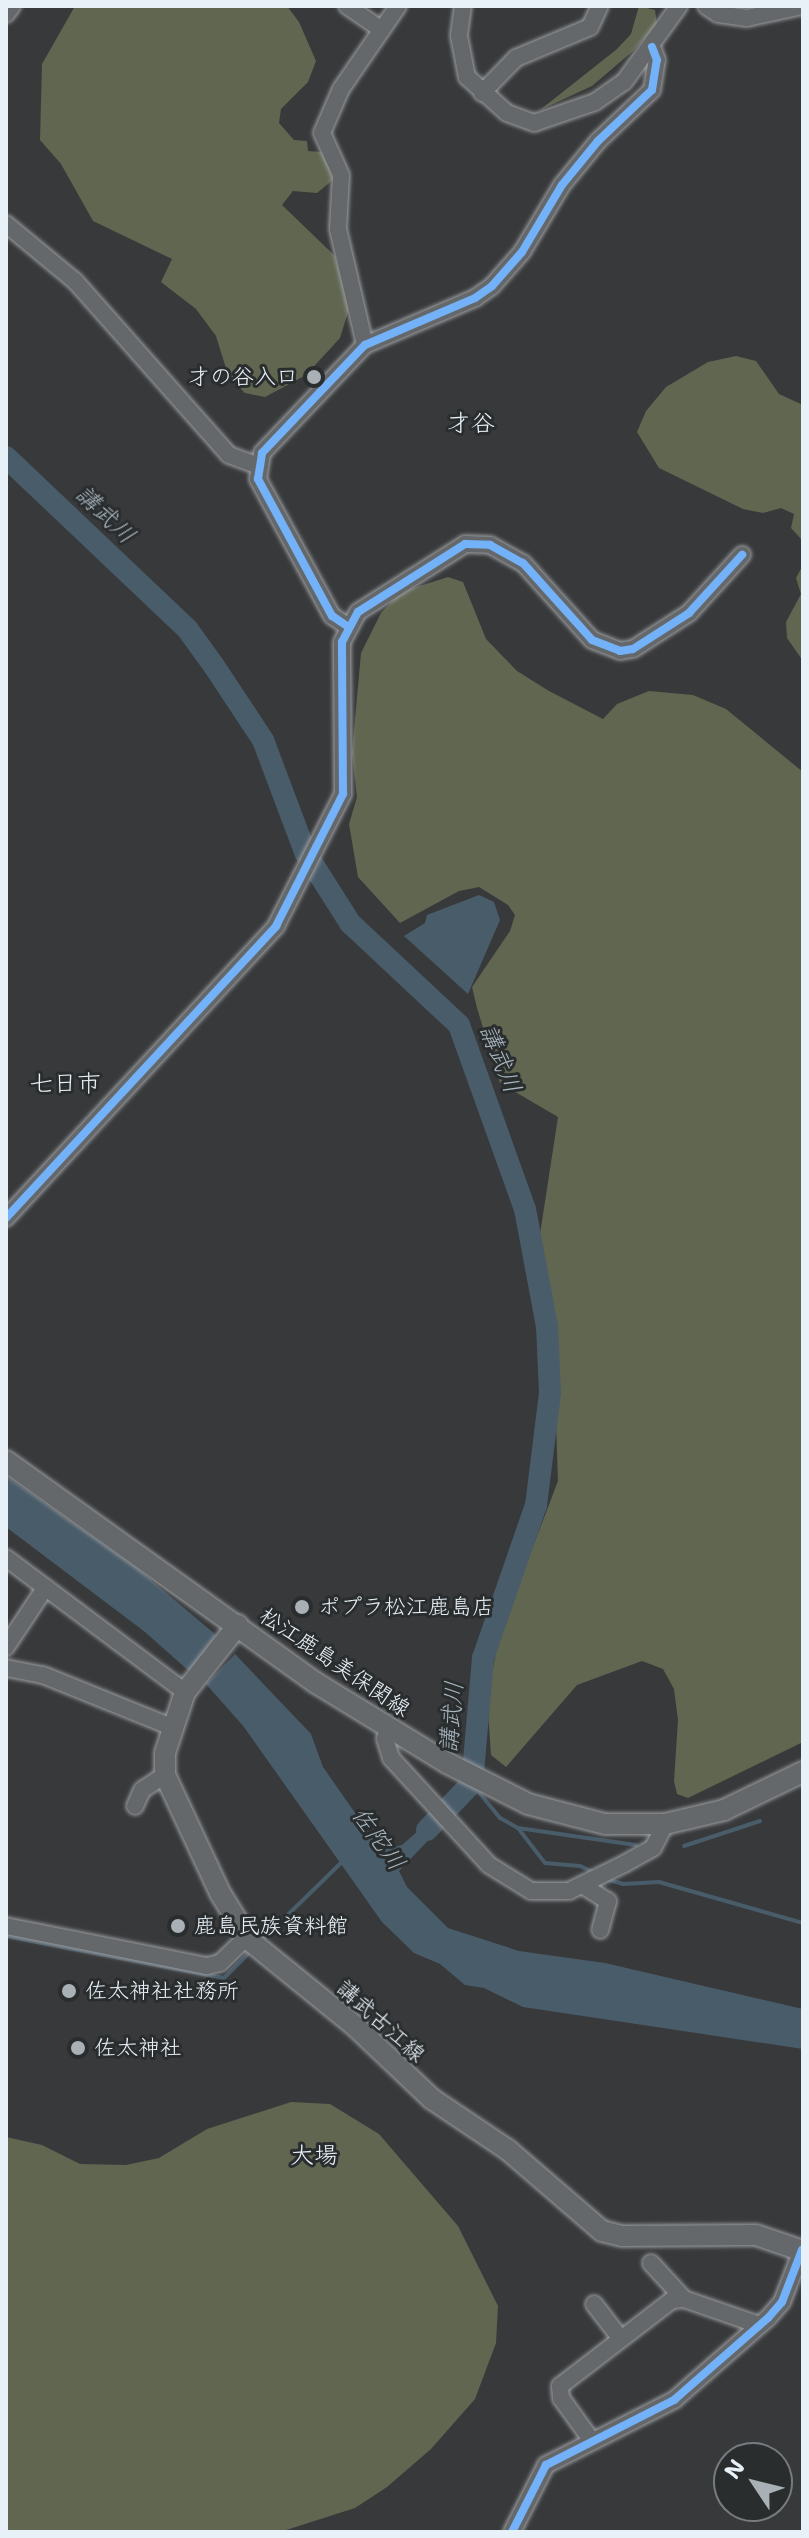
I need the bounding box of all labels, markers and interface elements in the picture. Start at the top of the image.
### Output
place label: 才の谷入口 [188,364,298,390]
marker: 才の谷入口 [305,368,323,386]
district label: 才谷 [447,410,495,438]
water label: 講武川 [69,480,141,550]
water label: 講武川 [473,1020,527,1098]
district label: 七日市 [29,1070,101,1098]
place label: ポプラ松江鹿島店 [318,1594,494,1620]
marker: ポプラ松江鹿島店 [293,1598,311,1616]
street label: 松江鹿島美保関線 [255,1602,415,1722]
water label: 講武川 [435,1680,469,1754]
water label: 佐陀川 [345,1801,411,1877]
place label: 鹿島民族資料館 [194,1913,348,1939]
marker: 鹿島民族資料館 [169,1917,187,1935]
street label: 講武古江線 [331,1974,431,2068]
place label: 佐太神社社務所 [85,1978,239,2004]
marker: 佐太神社社務所 [60,1982,78,2000]
place label: 佐太神社 [94,2035,182,2061]
marker: 佐太神社 [69,2039,87,2057]
district label: 大場 [290,2142,338,2170]
north arrow [713,2442,793,2522]
text: N [718,2454,751,2485]

